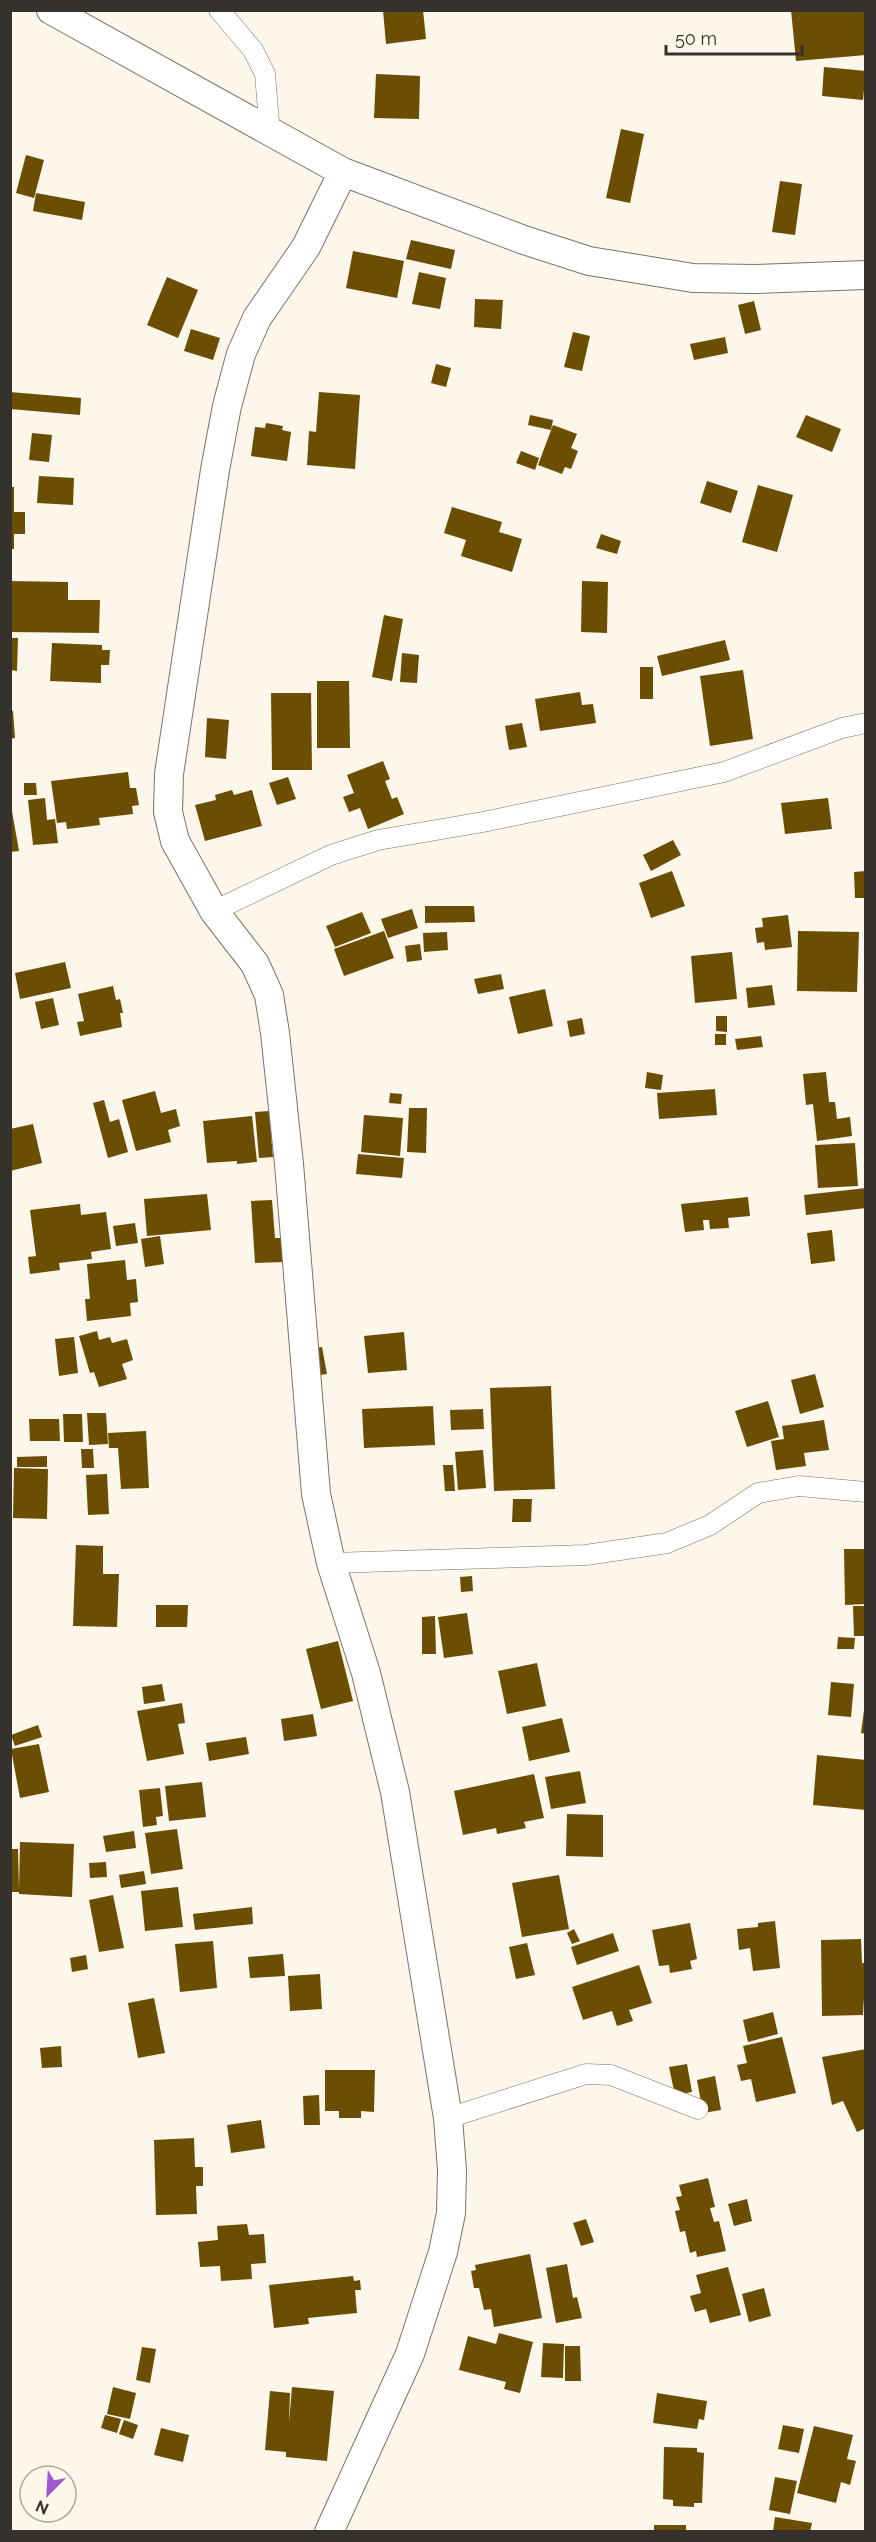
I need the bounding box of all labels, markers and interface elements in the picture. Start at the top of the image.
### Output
scale bar [666,18,802,56]
text: 50 m [675,28,717,49]
north arrow [18,2464,78,2524]
text: N [33,2496,52,2518]

